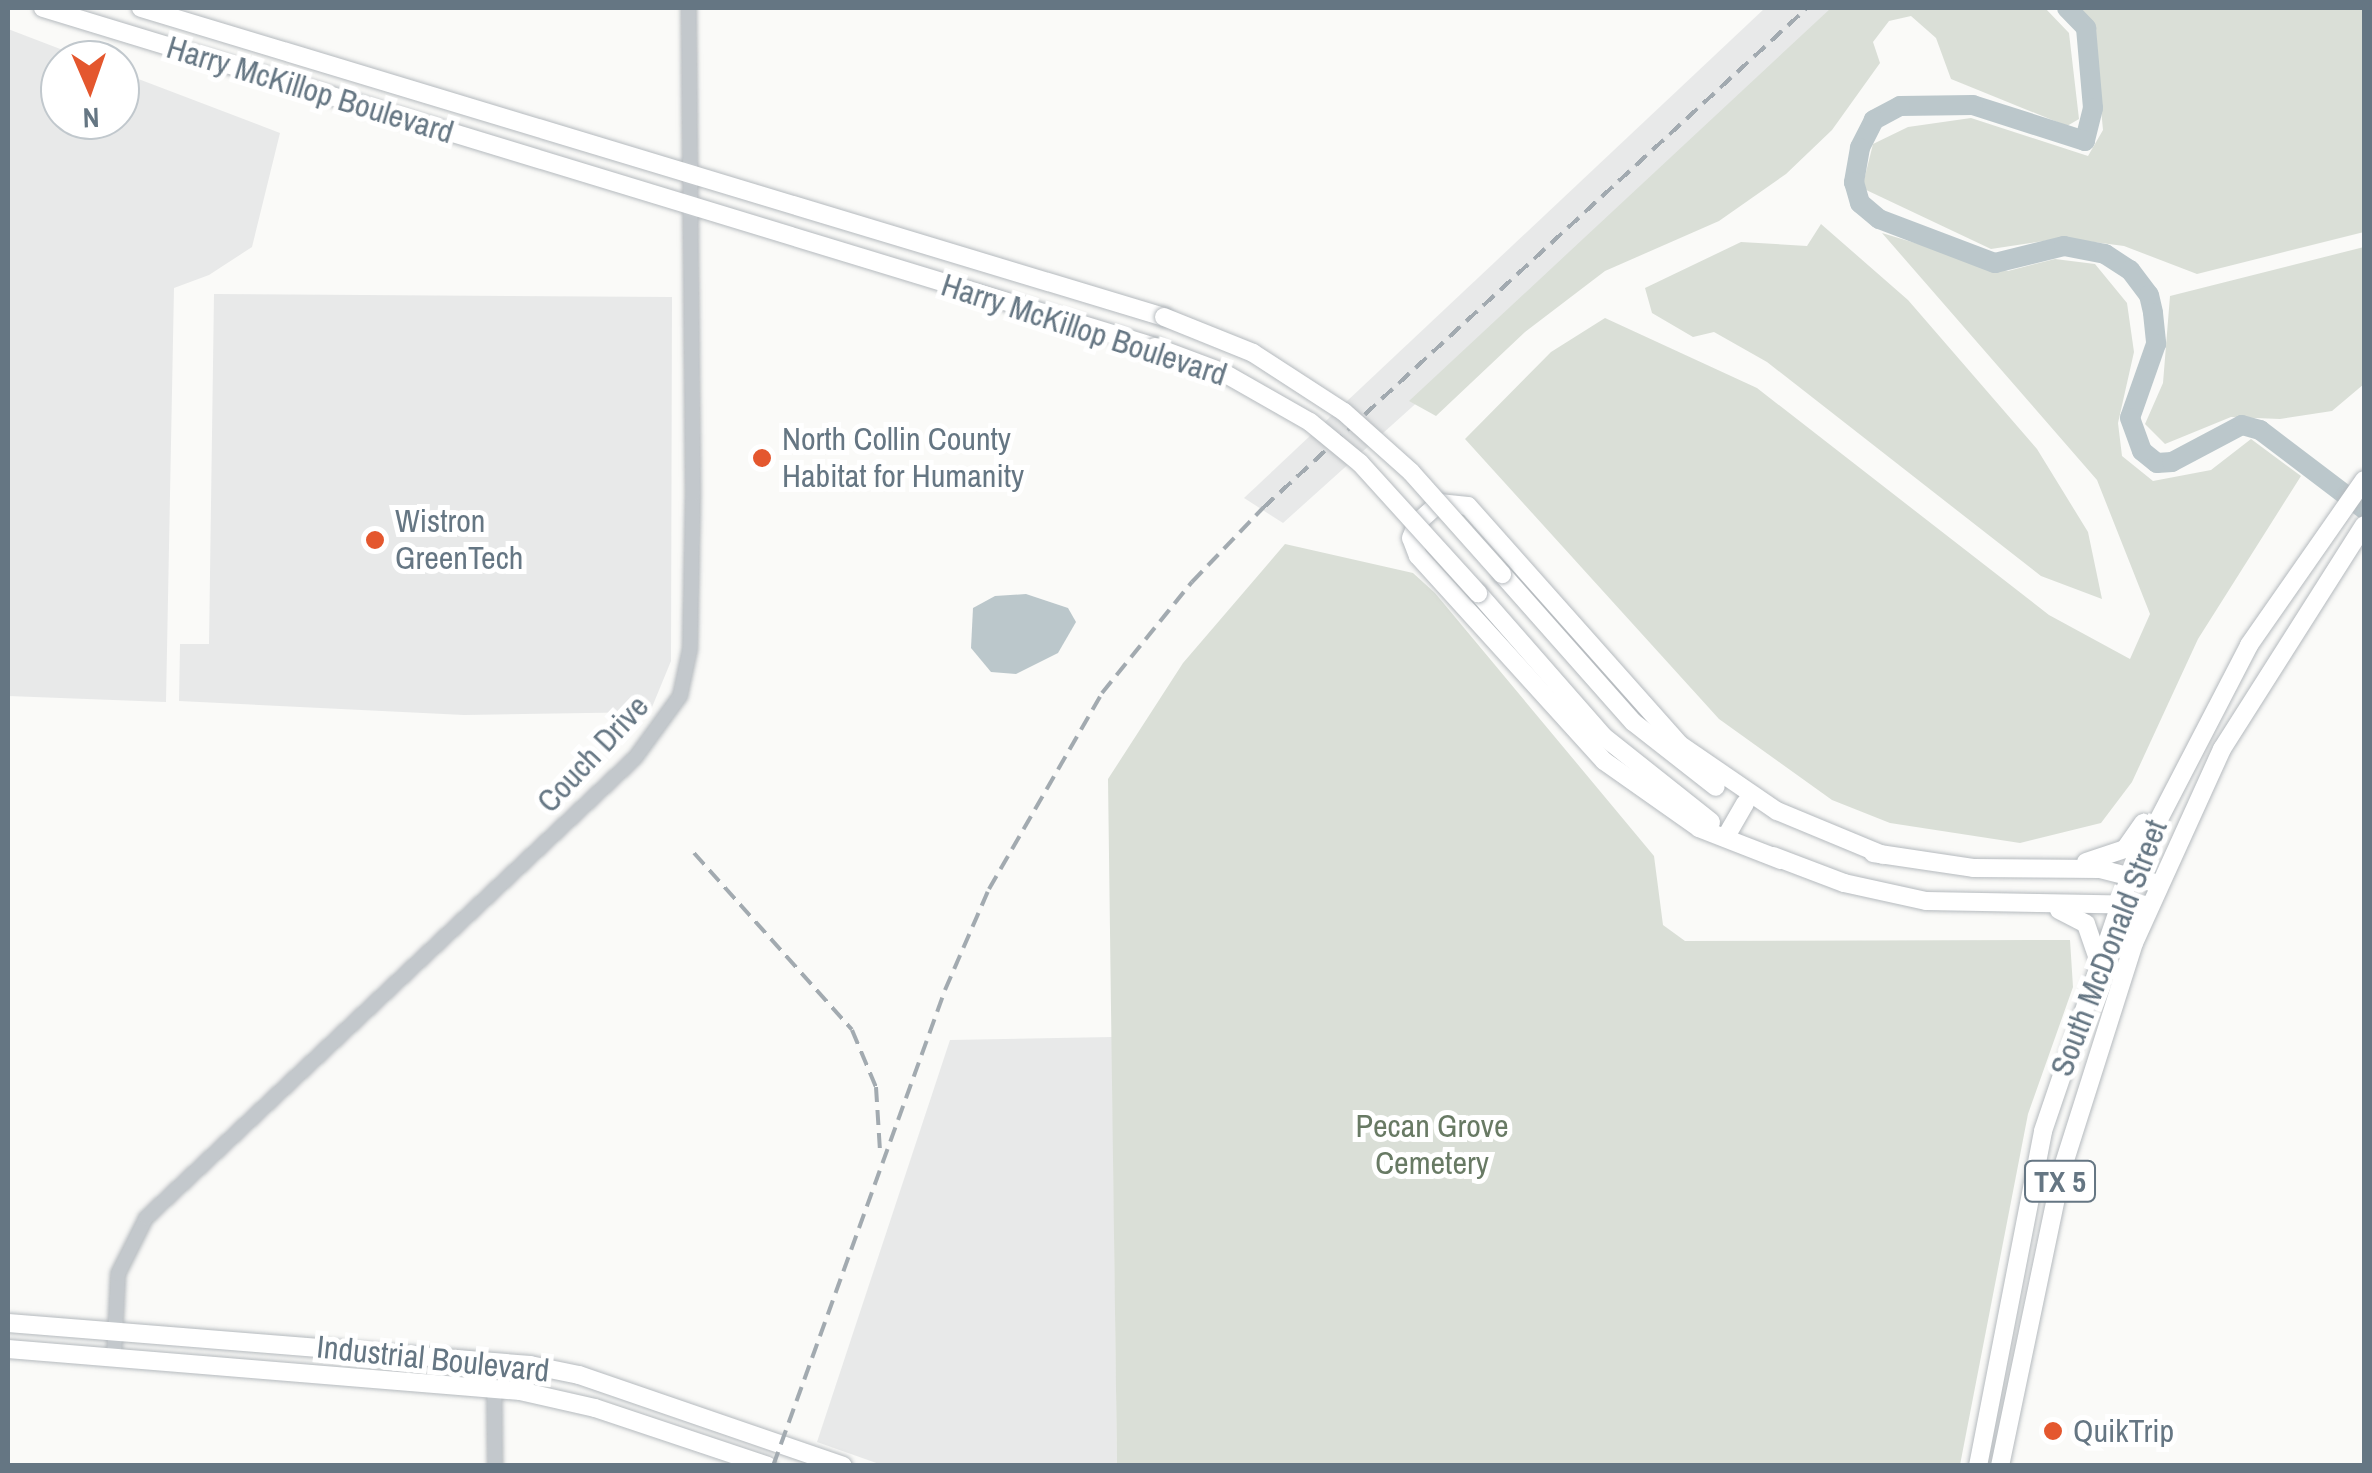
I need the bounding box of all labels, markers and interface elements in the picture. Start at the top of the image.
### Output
street label: Harry McKillop Boulevard [162,28,458,152]
north arrow [40,40,140,140]
text: N [82,99,100,137]
street label: Harry McKillop Boulevard [937,266,1231,394]
place label: North Collin County Habitat for Humanity [782,421,1024,496]
marker: North Collin County Habitat for Humanity [751,447,773,469]
place label: Wistron GreenTech [395,503,523,578]
marker: Wistron GreenTech [364,529,386,551]
street label: Couch Drive [529,688,657,820]
street label: South McDonald Street [2042,814,2176,1082]
park label: Pecan Grove Cemetery [1355,1108,1509,1183]
road number: TX 5 [2022,1156,2098,1206]
street label: Industrial Boulevard [315,1328,551,1390]
place label: QuikTrip [2073,1412,2174,1450]
marker: QuikTrip [2042,1420,2064,1442]

